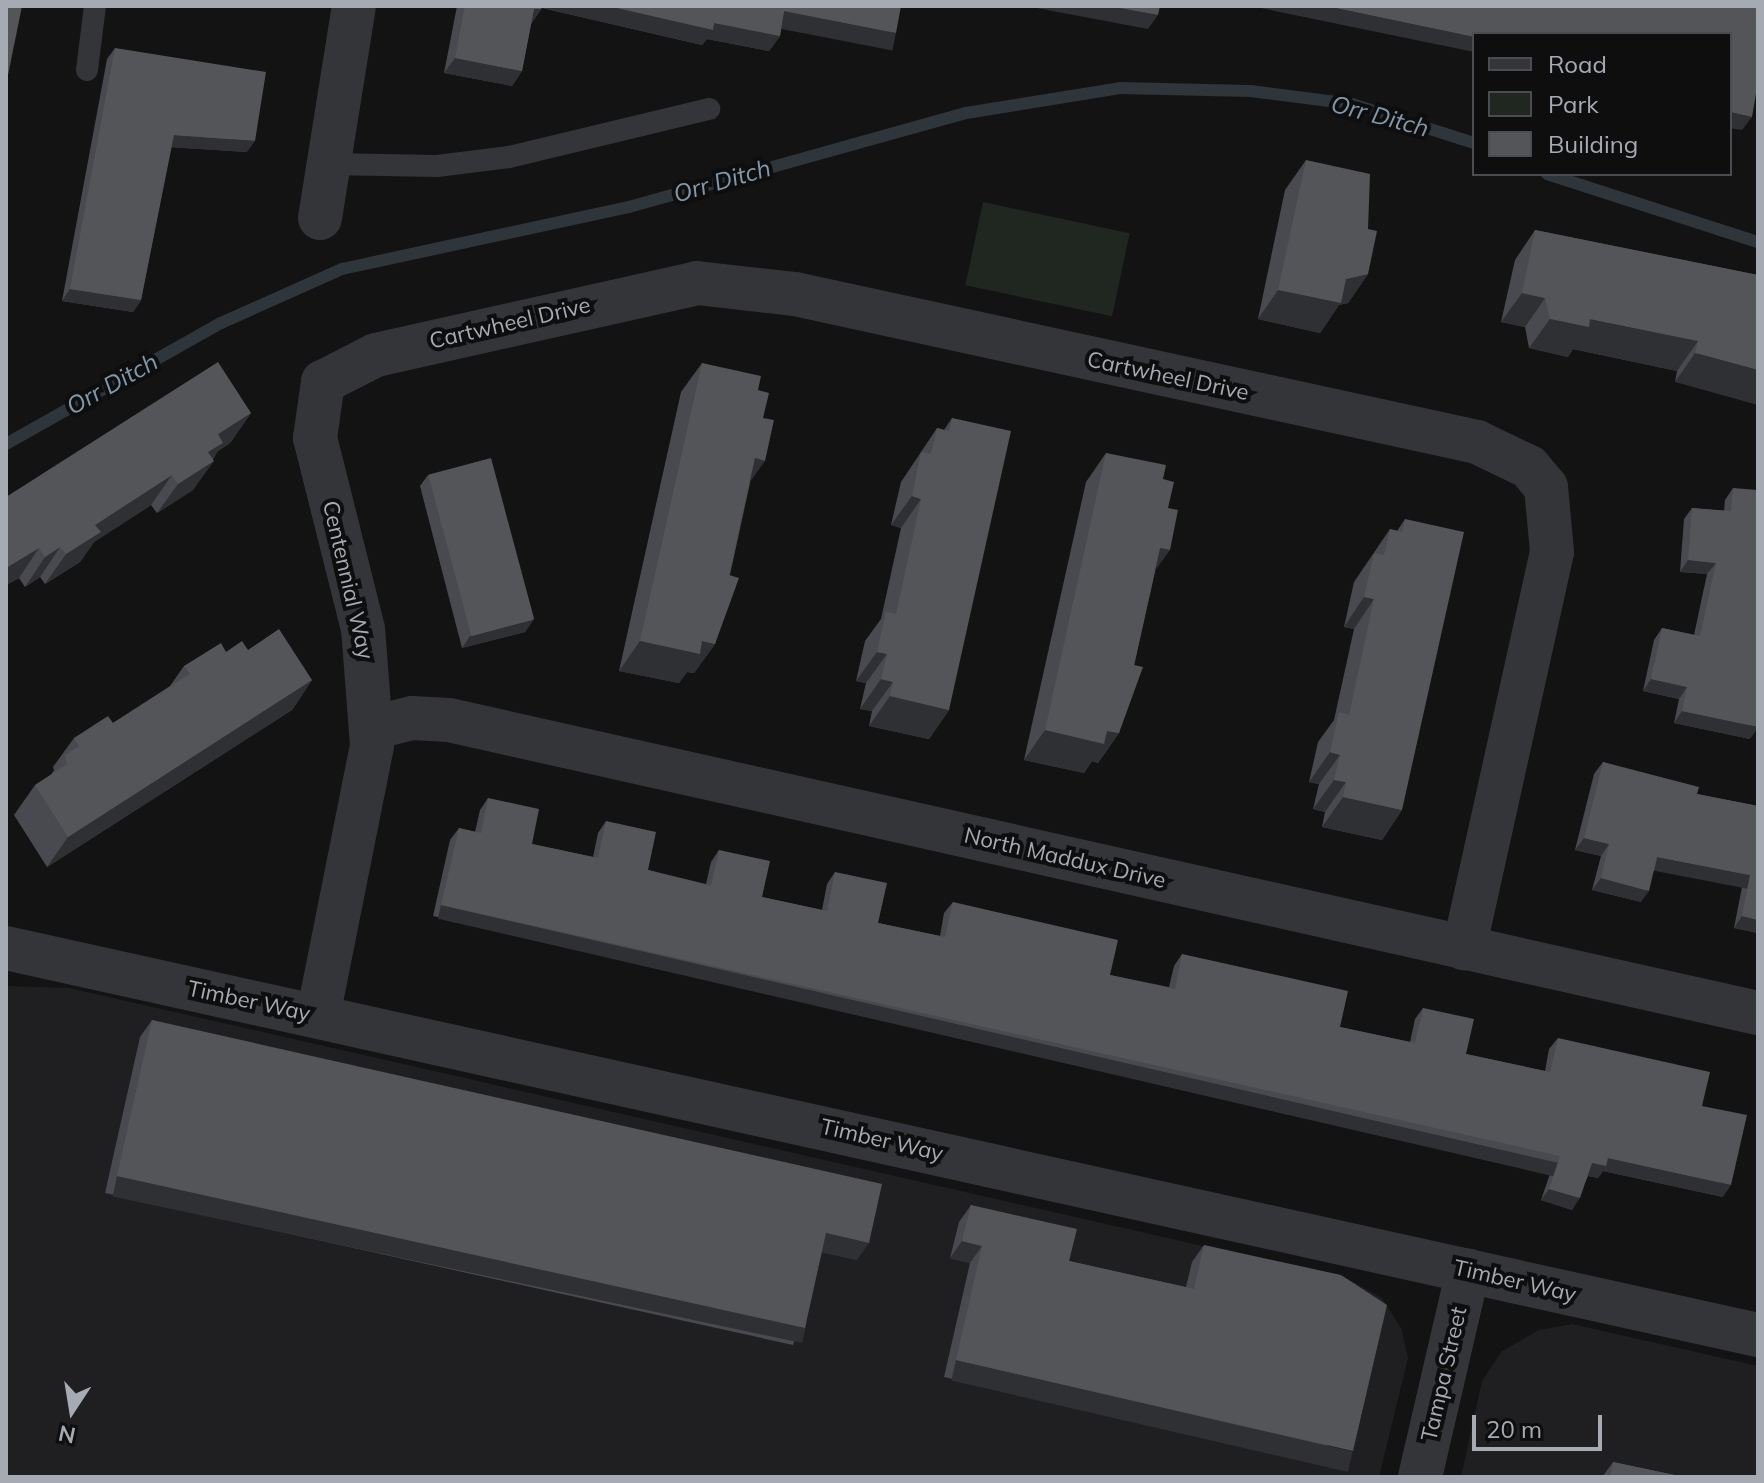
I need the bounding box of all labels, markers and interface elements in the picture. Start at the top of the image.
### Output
legend [1472,32,1732,176]
text: Road [1548,49,1607,79]
water label: Orr Ditch [1328,89,1432,143]
text: Park [1548,89,1599,119]
text: Building [1548,129,1638,159]
water label: Orr Ditch [670,153,774,209]
street label: Cartwheel Drive [427,292,593,354]
street label: Cartwheel Drive [1085,346,1251,406]
water label: Orr Ditch [61,347,163,421]
street label: Centennial Way [317,498,379,662]
street label: North Maddux Drive [962,822,1168,894]
street label: Timber Way [185,975,313,1027]
street label: Timber Way [818,1113,946,1167]
street label: Timber Way [1451,1254,1579,1308]
street label: Tampa Street [1416,1304,1472,1444]
north arrow [32,1371,112,1451]
scale bar [1476,1399,1606,1449]
text: 20 m [1486,1414,1542,1444]
text: N [56,1419,78,1450]

